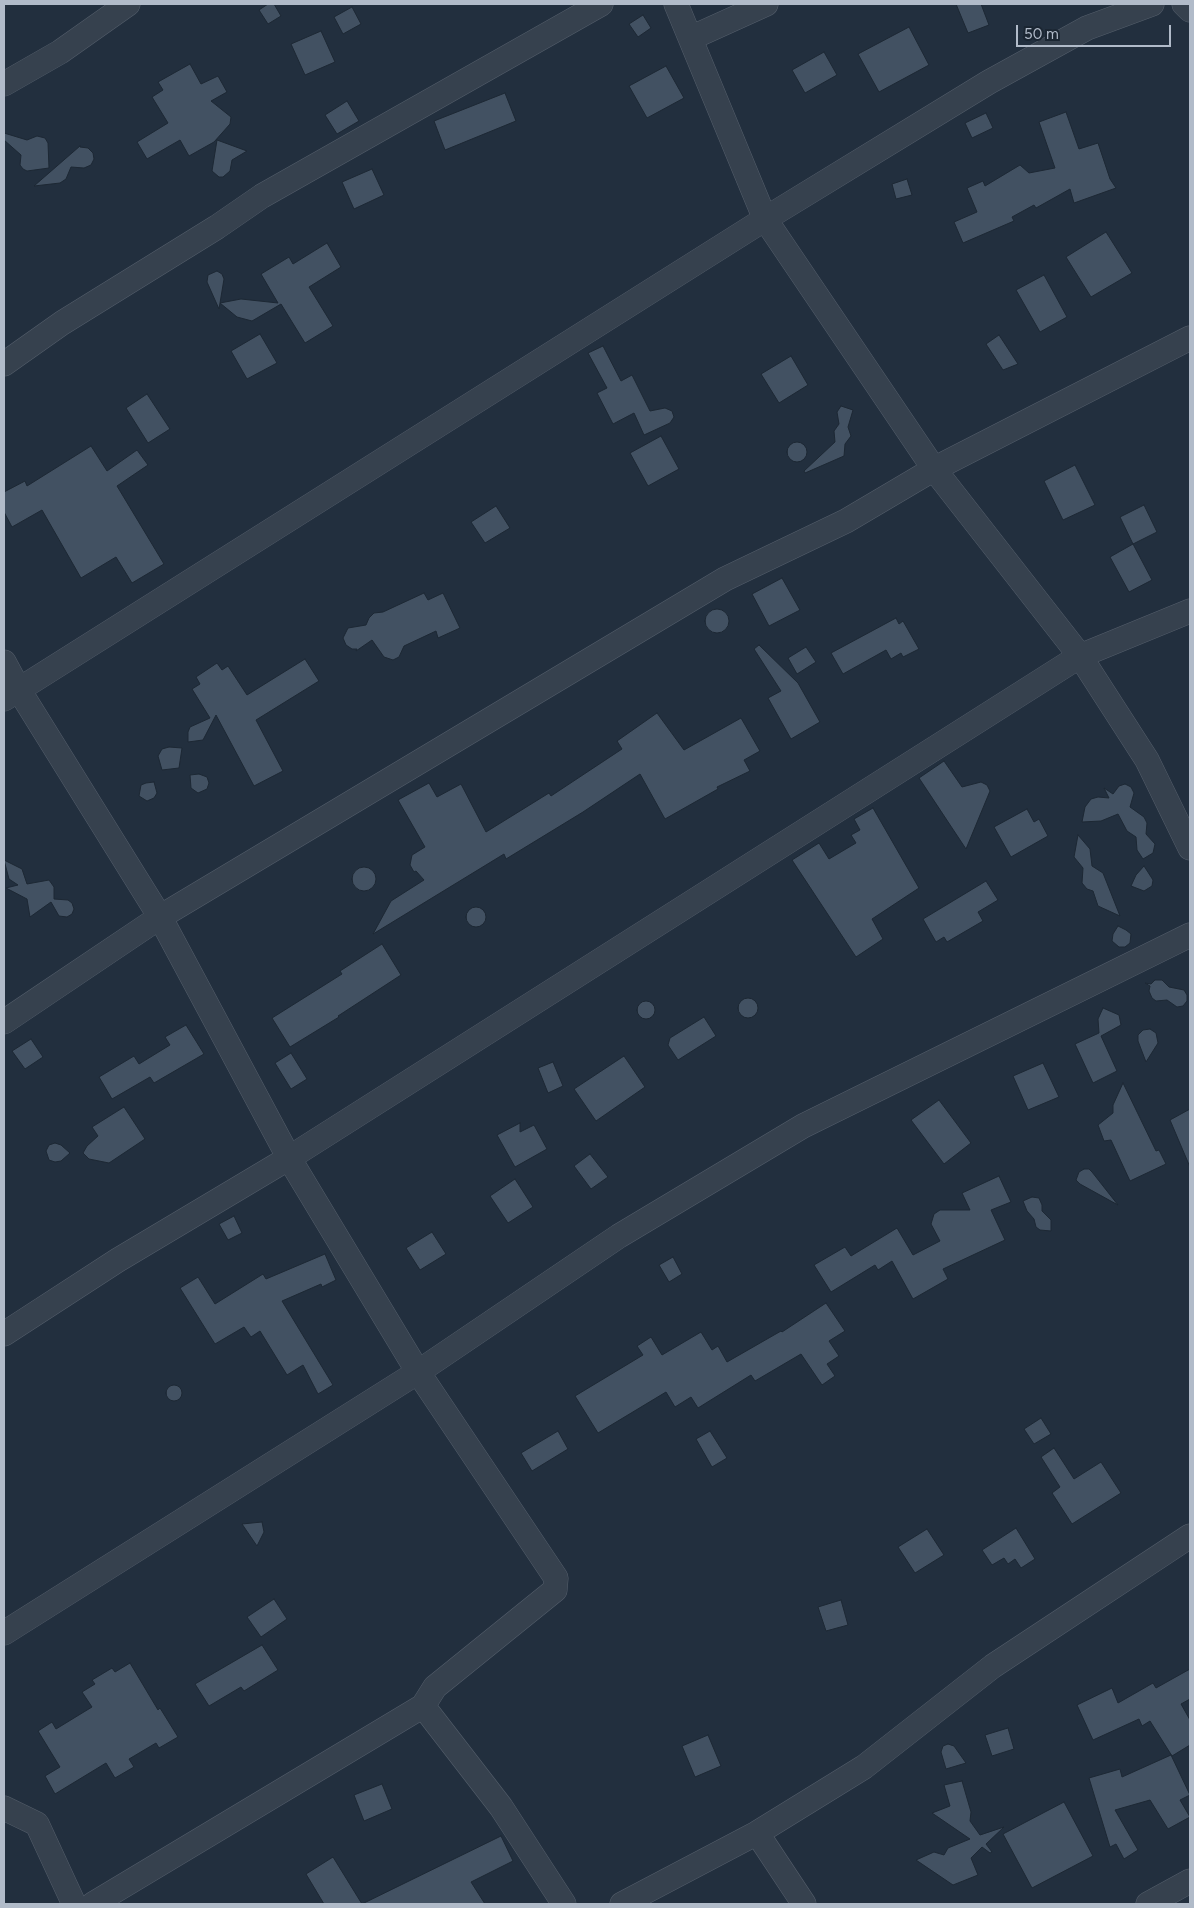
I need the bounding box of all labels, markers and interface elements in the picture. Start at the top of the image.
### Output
scale bar [1019,15,1174,47]
text: 50 m [1024,25,1059,43]

